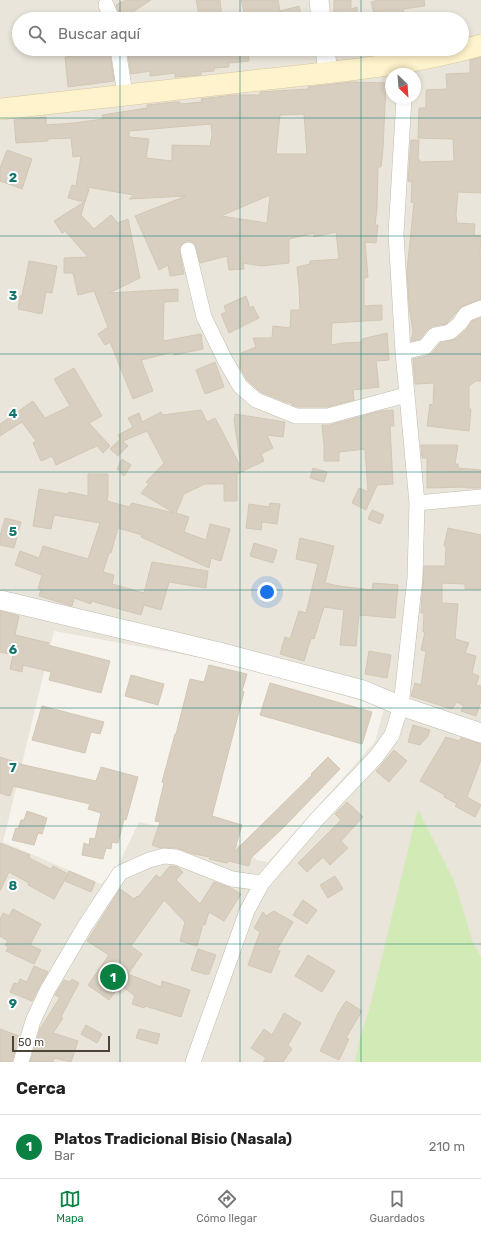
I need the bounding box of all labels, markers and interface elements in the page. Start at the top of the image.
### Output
search box [12,12,469,56]
icon: search [26,23,48,45]
text: Buscar aquí [58,25,140,43]
north arrow [385,68,421,104]
text: 2 [9,170,17,185]
text: 3 [9,288,18,303]
text: 4 [9,406,18,421]
text: 5 [9,524,17,539]
your location [257,582,277,602]
text: 6 [9,642,18,657]
text: 7 [9,760,17,775]
text: 8 [9,878,18,893]
pin: 1 [100,962,126,992]
text: 9 [9,996,17,1011]
scale bar [12,1034,110,1053]
text: 50 m [18,1036,44,1049]
text: Cerca [16,1078,66,1098]
text: Platos Tradicional Bisio (Nasala) [54,1130,292,1148]
text: 1 [26,1139,32,1154]
text: 210 m [429,1139,465,1154]
text: Bar [54,1148,75,1163]
tab: Mapa [56,1188,84,1225]
tab: Cómo llegar [196,1188,257,1225]
tab: Guardados [369,1188,425,1225]

